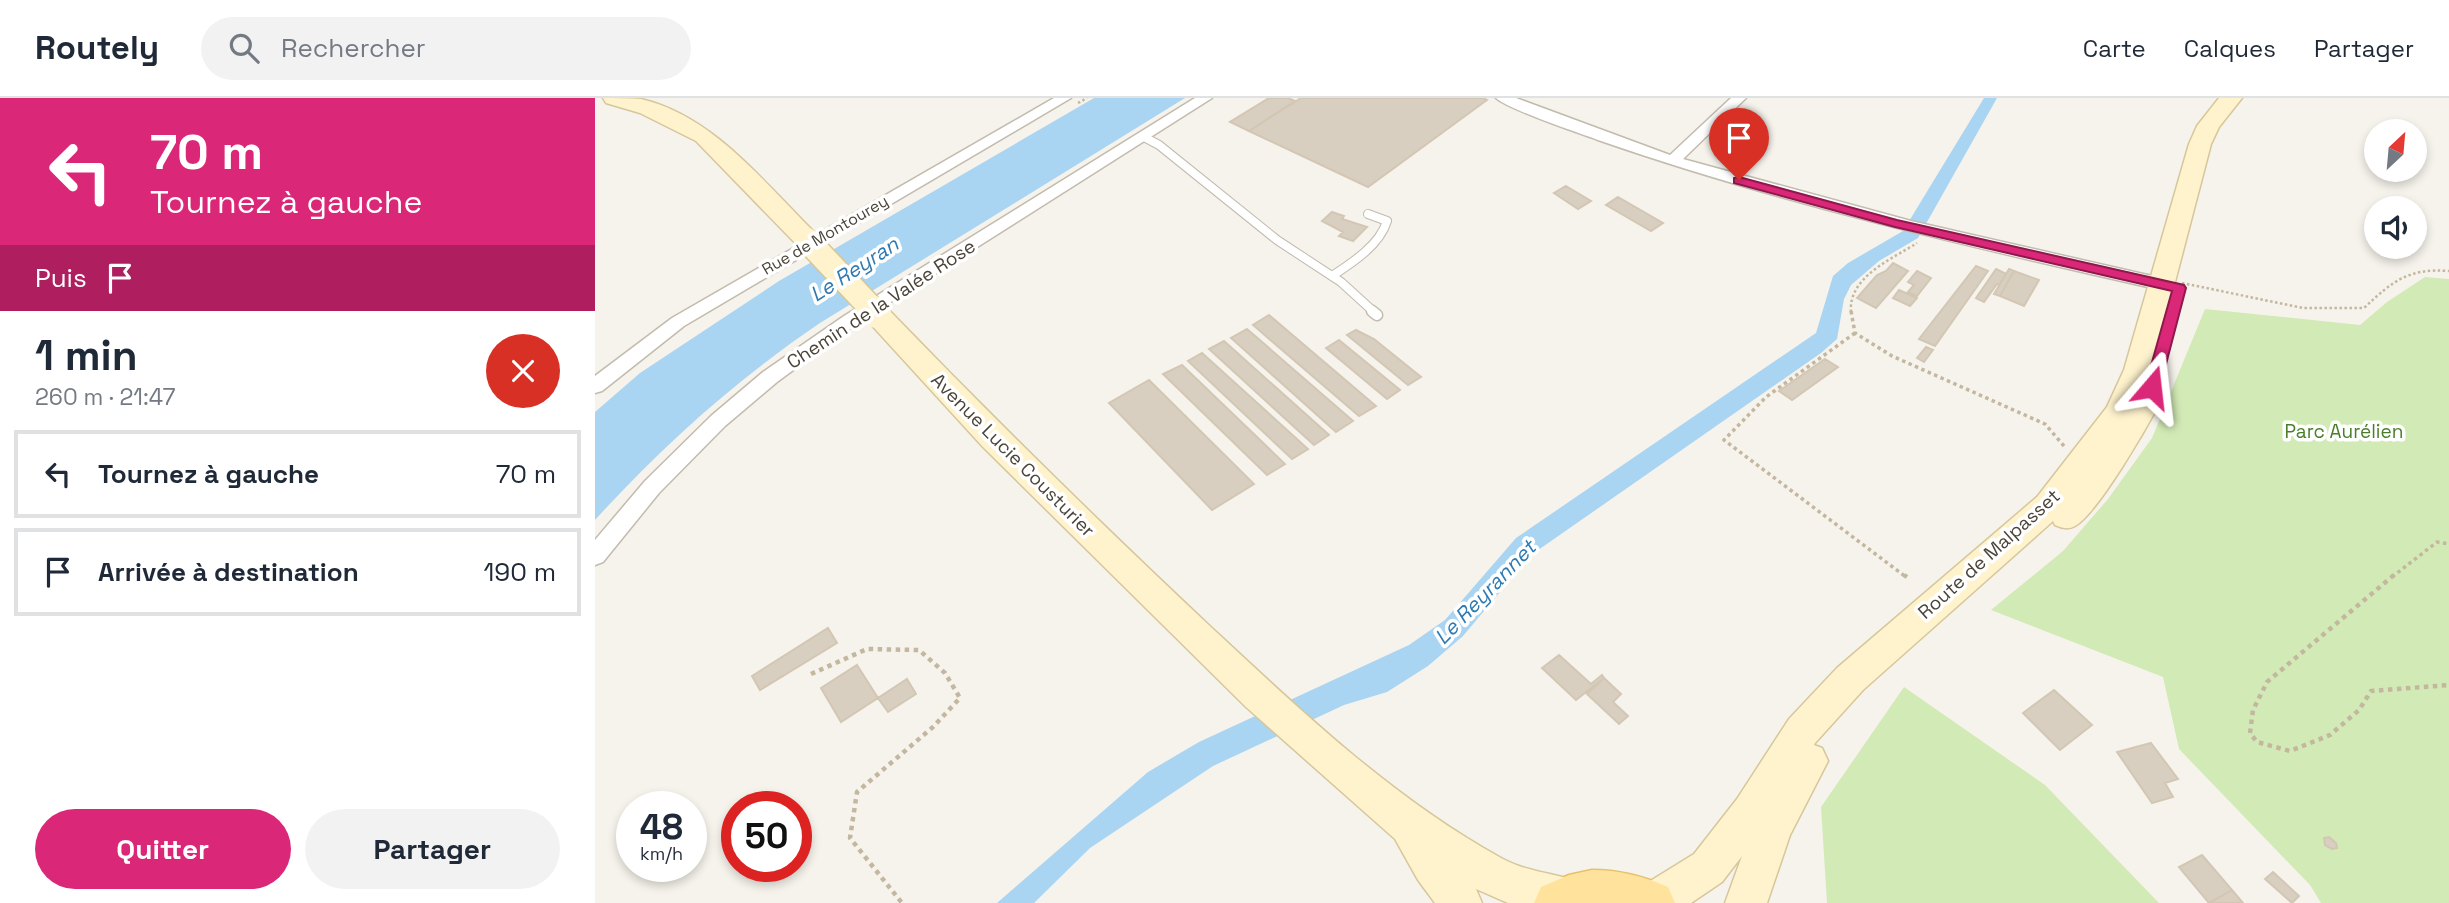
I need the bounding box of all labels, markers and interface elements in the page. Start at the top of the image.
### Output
search box [201,17,691,80]
text: Routely [35,27,159,69]
icon: search [225,29,263,67]
text: Rechercher [281,31,426,65]
text: Carte [2083,33,2146,64]
text: Calques [2184,33,2276,64]
text: Partager [2314,33,2414,64]
pin [1709,108,1769,180]
icon: arrive [1720,119,1758,157]
north arrow [2364,119,2427,182]
map controls [2364,119,2427,259]
text: 70 m [150,121,263,183]
icon: left [35,126,126,217]
text: Tournez à gauche [150,182,422,222]
street label: Rue de Montourey [758,190,892,280]
button: sound [2364,196,2427,259]
water label: Le Reyran [805,230,904,308]
street label: Chemin de la Valée Rose [782,234,980,374]
icon: arrive [101,259,139,297]
text: Puis [35,261,87,295]
text: 1 min [35,329,138,382]
button: close [486,334,560,408]
position arrow [2115,350,2189,424]
street label: Avenue Lucie Cousturier [926,368,1100,542]
text: 260 m · 21:47 [35,382,175,412]
park label: Parc Aurélien [2285,419,2403,444]
icon: left [39,455,77,493]
text: Tournez à gauche [98,457,319,491]
text: 70 m [496,457,556,491]
street label: Route de Malpasset [1913,483,2065,625]
water label: Le Reyrannet [1428,532,1543,650]
icon: arrive [39,553,77,591]
text: Arrivée à destination [98,555,359,589]
text: 190 m [484,555,556,589]
speed limit sign: 50 [721,791,812,882]
text: 48 [640,805,683,849]
button: Quitter [35,809,291,889]
button: Partager [305,809,560,889]
text: km/h [640,842,683,865]

